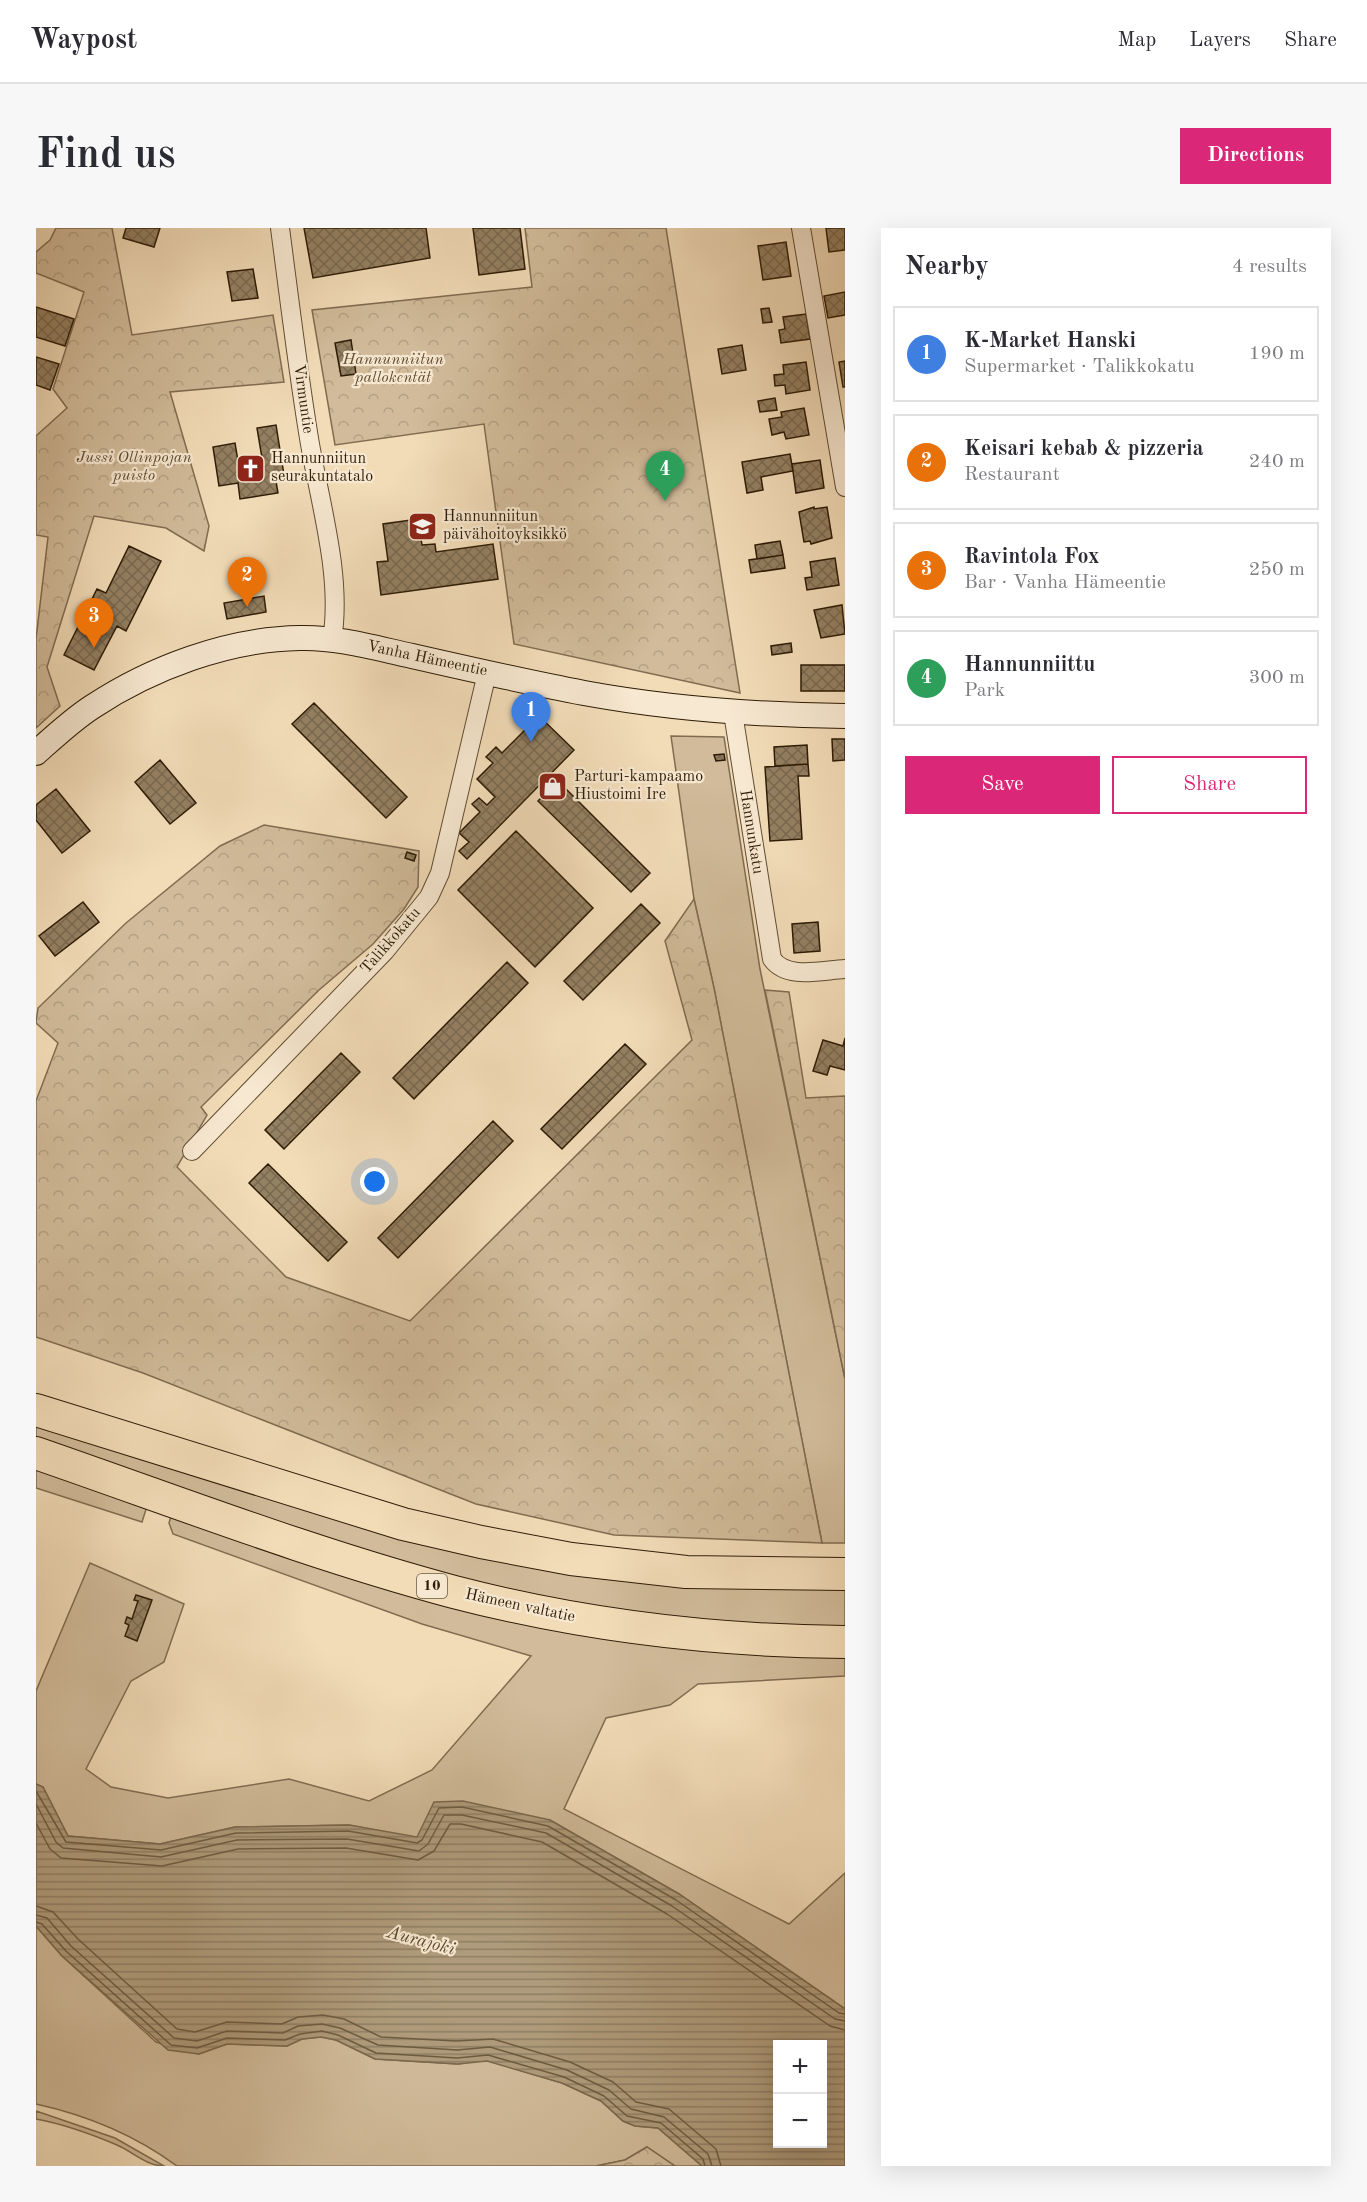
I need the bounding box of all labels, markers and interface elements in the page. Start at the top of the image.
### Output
text: Waypost [30,27,137,55]
text: Map [1117,30,1156,51]
text: Layers [1189,30,1251,51]
text: Share [1284,30,1337,51]
button: Directions [1180,128,1331,184]
text: Find us [36,135,175,177]
text: Nearby [905,254,989,280]
text: 4 results [1232,257,1307,277]
text: K-Market Hanski [964,330,1136,352]
text: 1 [921,344,932,364]
text: 190 m [1249,344,1305,364]
park label: Hannunniitun pallokentät [341,352,444,386]
text: Supermarket · Talikkokatu [964,357,1195,377]
street label: Virmuntie [290,363,316,435]
text: Keisari kebab & pizzeria [964,438,1204,460]
park label: Jussi Ollinpojan puisto [76,450,192,484]
place label: Hannunniitun seurakuntatalo [271,451,373,485]
church icon: Hannunniitun seurakuntatalo [234,452,266,484]
pin: 4 [646,452,684,501]
text: 2 [921,452,932,472]
text: 240 m [1249,452,1305,472]
text: Restaurant [964,465,1060,485]
place label: Hannunniitun päivähoitoyksikkö [443,509,567,543]
school or university icon: Hannunniitun päivähoitoyksikkö [406,510,438,542]
text: Ravintola Fox [964,546,1099,568]
pin: 2 [228,558,266,607]
text: 3 [921,560,932,580]
text: 250 m [1249,560,1305,580]
text: Bar · Vanha Hämeentie [964,573,1166,593]
pin: 3 [74,598,114,648]
street label: Vanha Hämeentie [365,638,489,680]
text: Hannunniittu [964,654,1095,676]
text: 4 [921,668,932,688]
text: 300 m [1249,668,1305,688]
text: Park [964,681,1005,701]
pin: 1 [512,692,550,742]
button: Save [905,756,1100,814]
button: Share [1112,756,1307,814]
place label: Parturi-kampaamo Hiustoimi Ire [574,769,703,803]
shop icon: Parturi-kampaamo Hiustoimi Ire [537,770,569,802]
street label: Hannunkatu [736,789,766,876]
street label: Talikkokatu [358,904,424,977]
your location [360,1167,389,1196]
road number: 10 [417,1574,447,1598]
street label: Hämeen valtatie [464,1587,576,1625]
water label: Aurajoki [384,1923,457,1959]
map controls [773,2040,827,2148]
button: + [773,2040,827,2094]
button: − [773,2094,827,2148]

